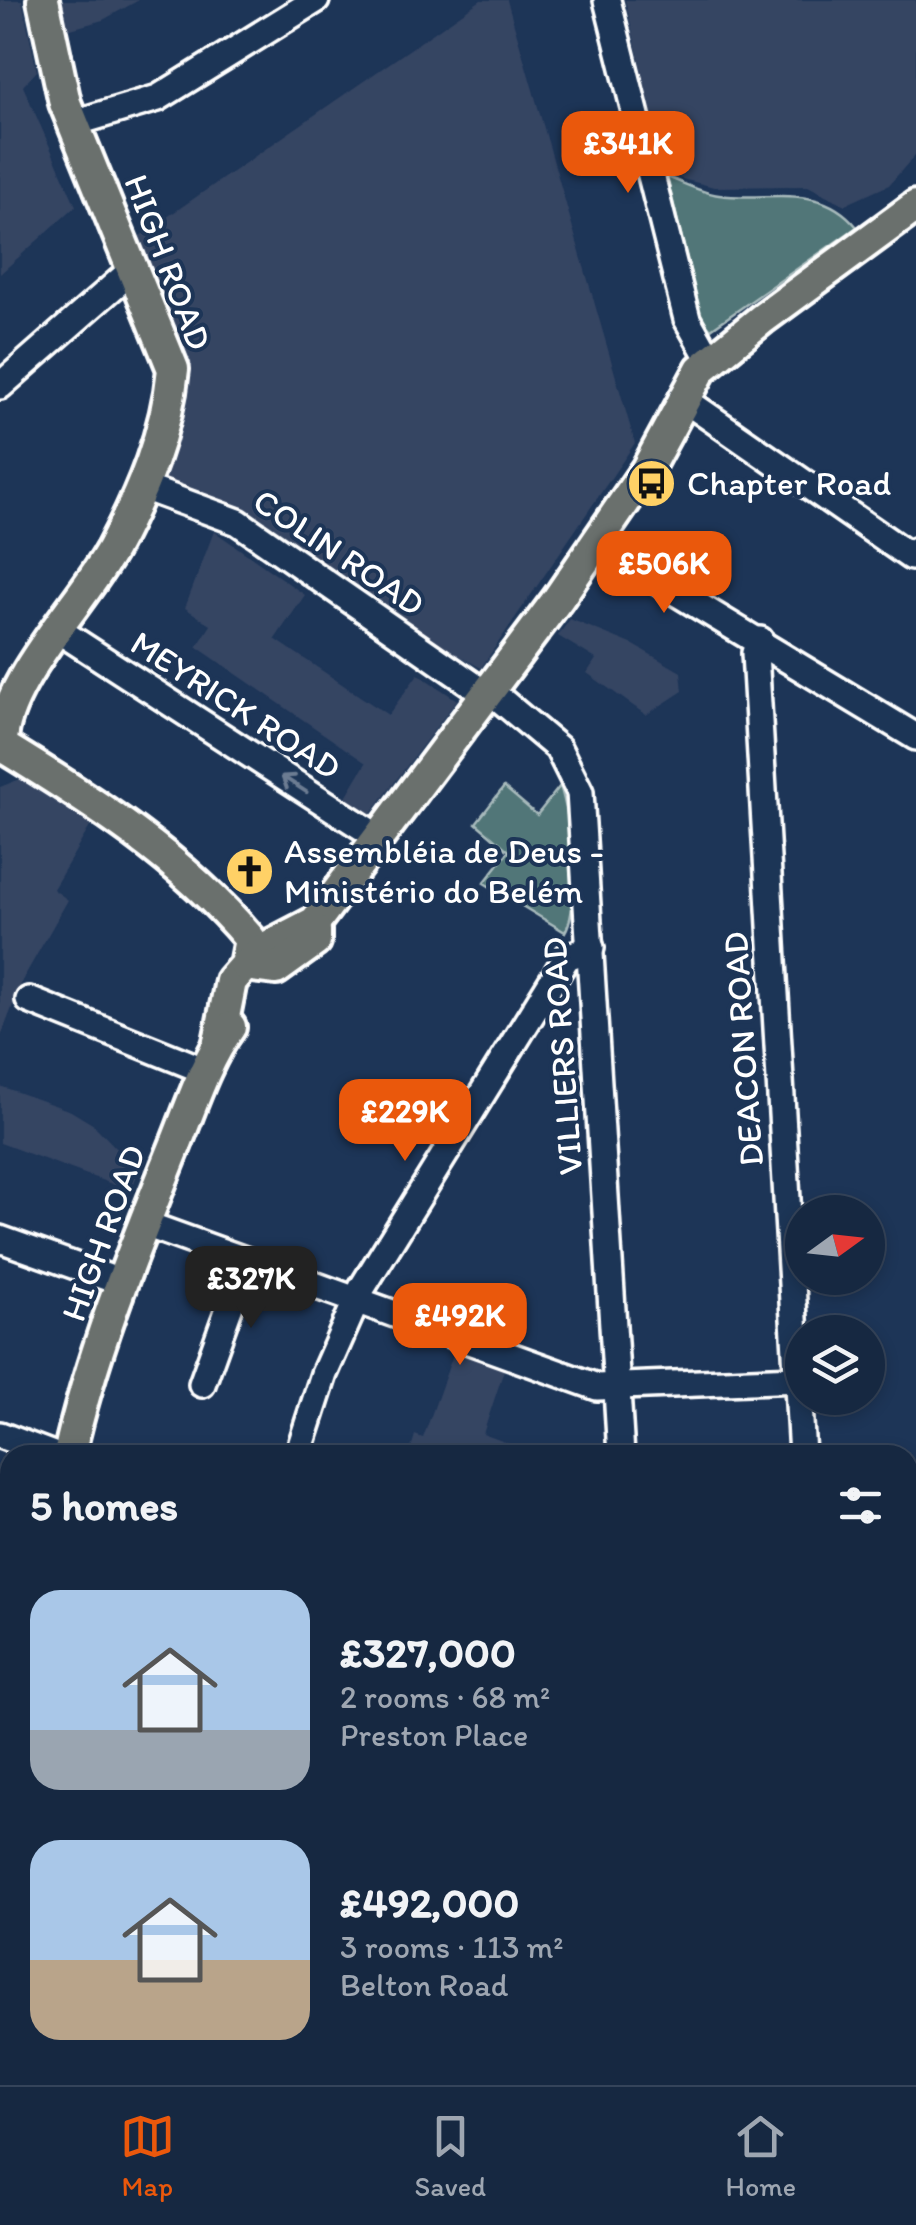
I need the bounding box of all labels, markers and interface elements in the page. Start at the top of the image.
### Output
pin: £341K [558,111,698,196]
text: £341K [583,124,673,162]
street label: HIGH ROAD [115,168,221,356]
bus stop icon: Chapter Road [626,457,678,509]
place label: Chapter Road [687,462,892,504]
street label: COLIN ROAD [246,479,432,625]
pin: £506K [594,531,734,616]
text: £506K [618,544,710,582]
street label: MEYRICK ROAD [123,621,349,789]
one-way arrow [280,774,308,795]
place label: Assembléia de Deus - Ministério do Belém [284,830,604,912]
church icon: Assembléia de Deus - Ministério do Belém [223,845,275,897]
street label: DEACON ROAD [714,930,772,1168]
street label: VILLIERS ROAD [533,935,591,1177]
pin: £229K [335,1079,475,1164]
text: £229K [361,1092,449,1130]
street label: HIGH ROAD [52,1139,154,1327]
north arrow [785,1195,885,1295]
map controls [785,1195,885,1415]
pin: £327K [181,1246,321,1331]
text: £327K [207,1259,295,1297]
pin: £492K [390,1283,530,1368]
text: £492K [415,1296,505,1334]
button: layers [785,1315,885,1415]
icon: filters [833,1478,888,1533]
text: 5 homes [30,1480,178,1531]
text: £327,000 [340,1627,516,1678]
icon: home [110,1630,230,1750]
text: 2 rooms · 68 m² [340,1678,550,1716]
text: Preston Place [340,1716,528,1754]
text: £492,000 [340,1877,519,1928]
icon: home [110,1880,230,2000]
text: 3 rooms · 113 m² [340,1928,563,1966]
text: Belton Road [340,1966,508,2004]
tab: Map [120,2109,175,2203]
tab: Saved [414,2109,486,2203]
tab: Home [726,2109,796,2203]

